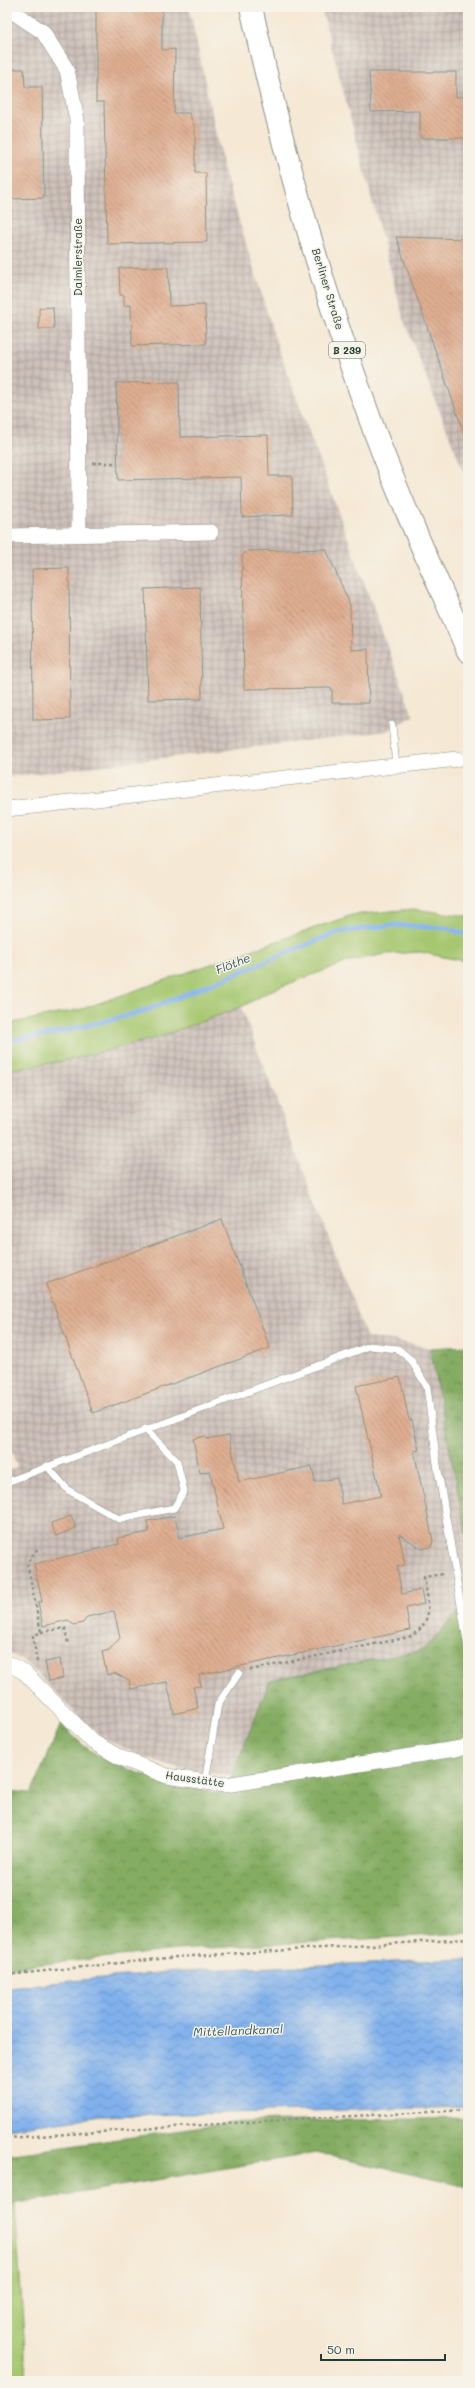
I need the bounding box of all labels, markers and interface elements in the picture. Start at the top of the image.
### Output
street label: Daimlerstraße [70,218,85,296]
street label: Berliner Straße [309,246,348,332]
road number: B 239 [329,342,365,358]
water label: Flöthe [213,949,252,977]
street label: Hausstätte [165,1767,226,1790]
water label: Mittellandkanal [193,2020,283,2040]
scale bar [321,2336,445,2362]
text: 50 m [327,2341,355,2357]

